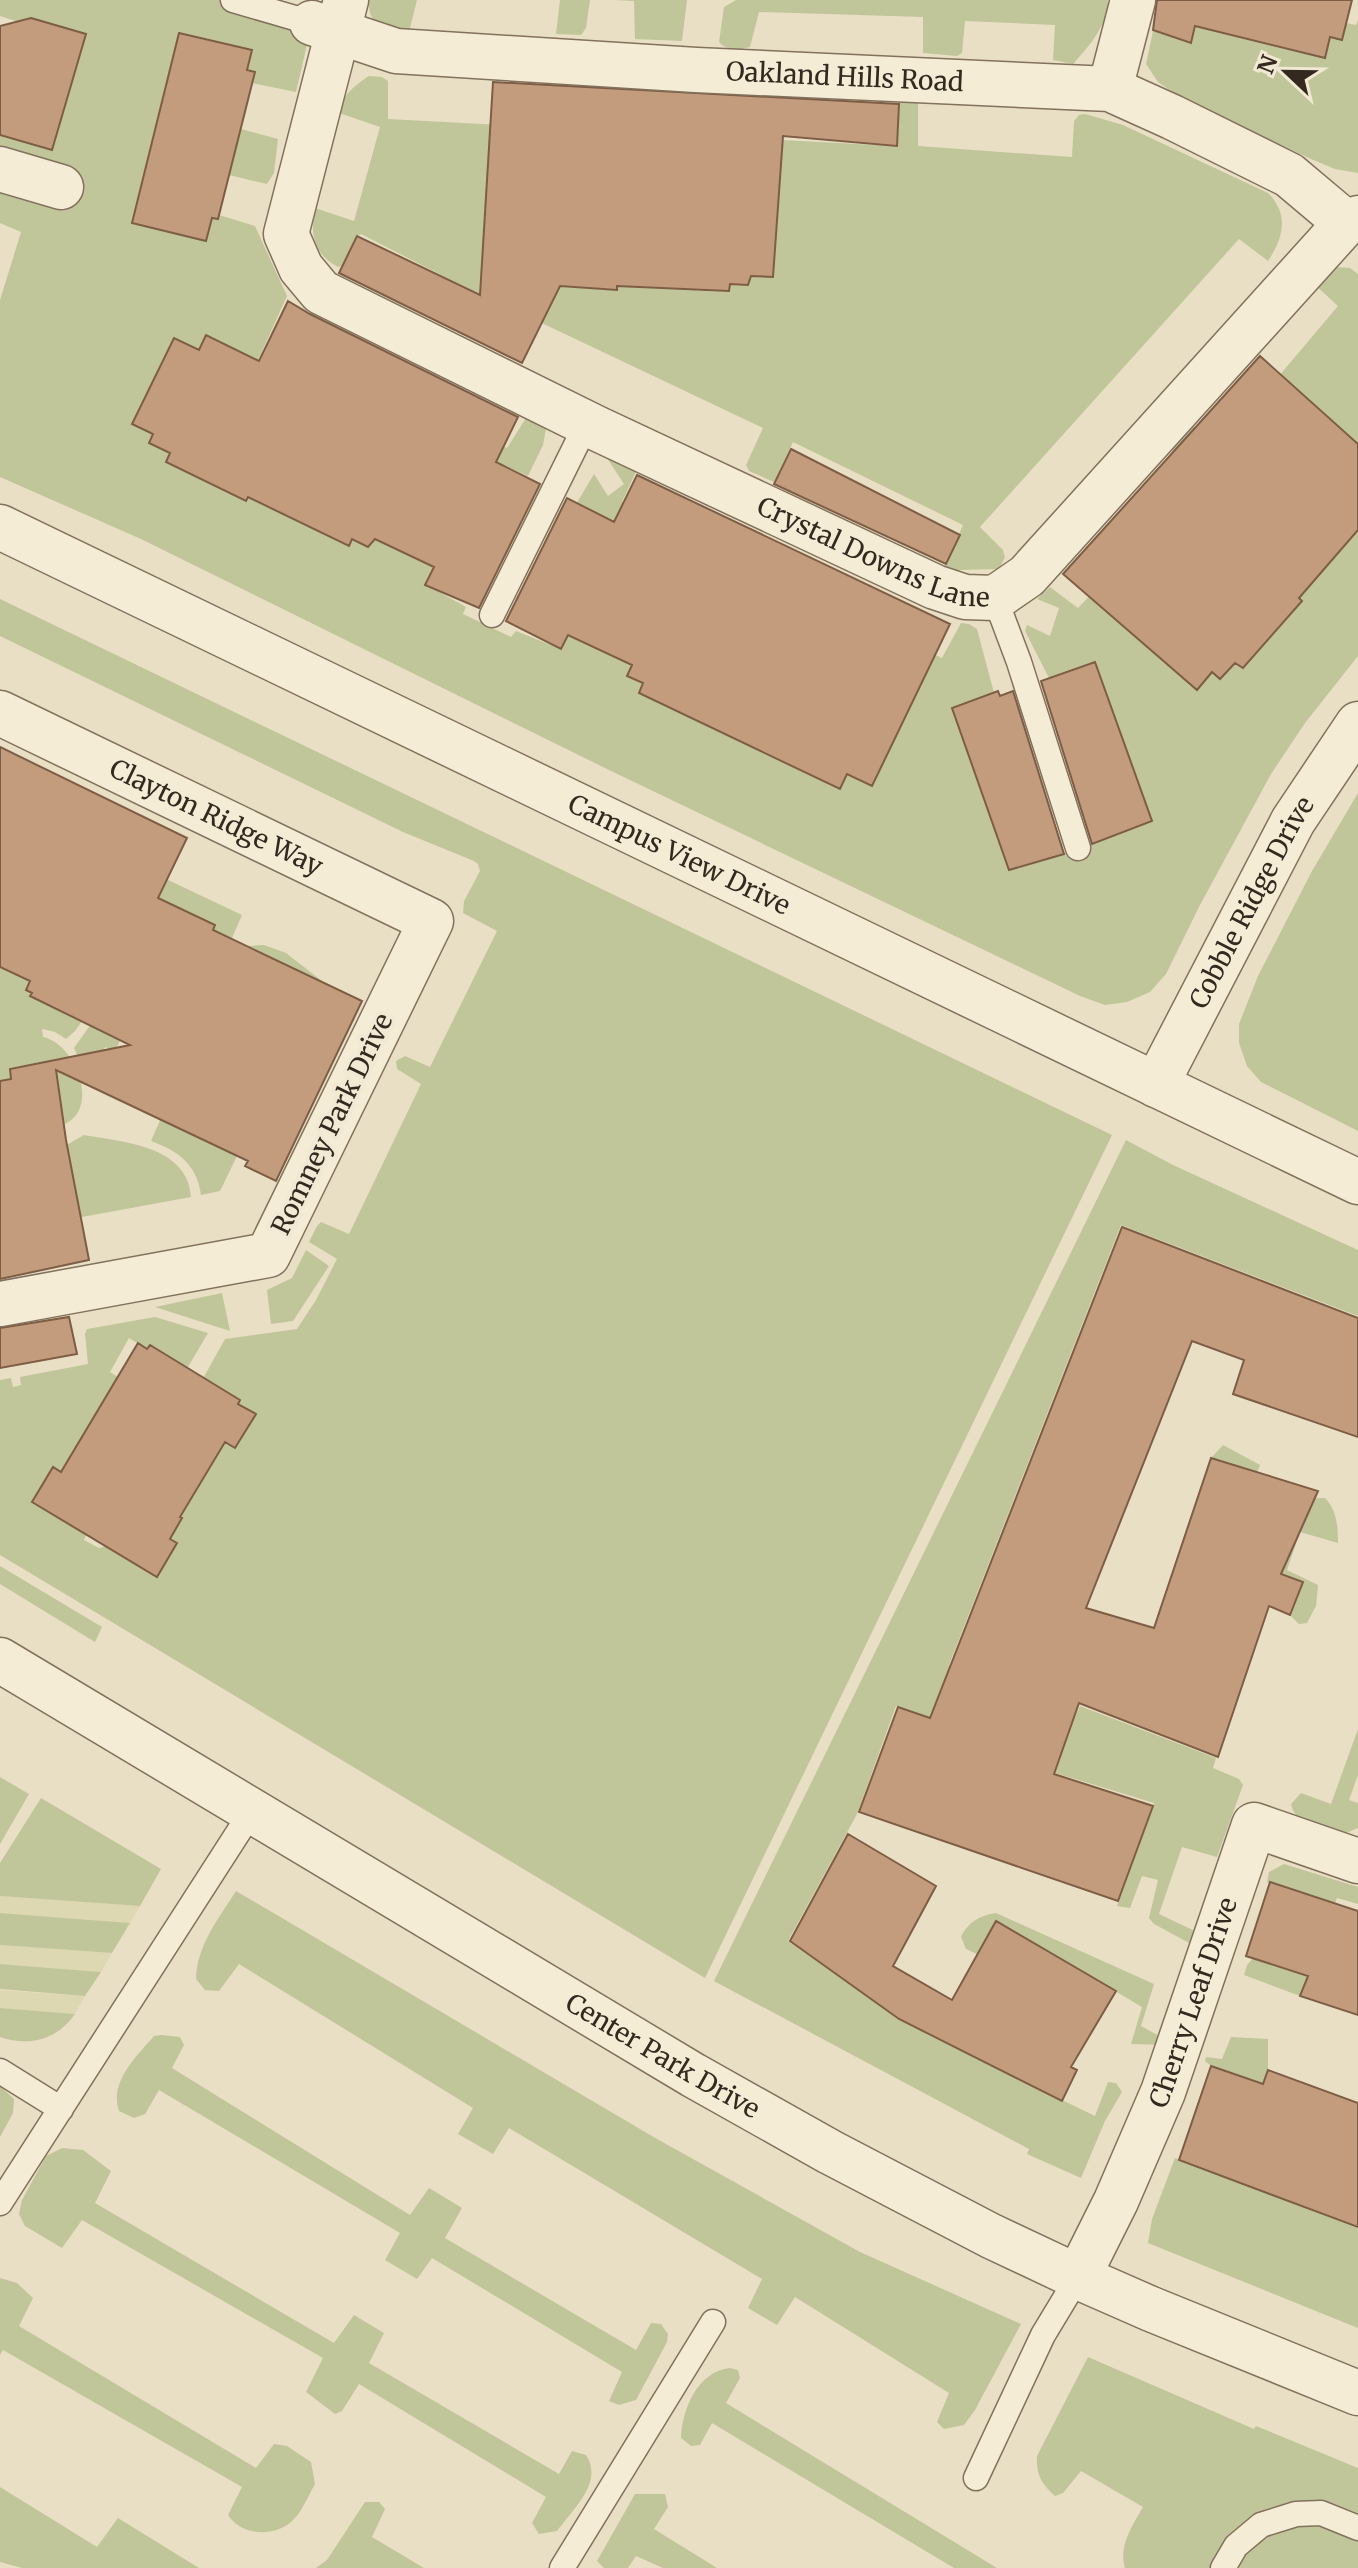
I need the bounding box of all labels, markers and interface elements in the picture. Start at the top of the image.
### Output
north arrow [1246,32,1326,112]
text: N [1251,51,1284,78]
street label: Oakland Hills Road [725,54,965,98]
street label: Crystal Downs Lane [752,489,990,614]
street label: Clayton Ridge Way [104,751,329,883]
street label: Campus View Drive [563,787,796,922]
street label: Cobble Ridge Drive [1182,790,1321,1014]
street label: Romney Park Drive [264,1008,400,1240]
street label: Cherry Leaf Drive [1141,1893,1244,2113]
street label: Center Park Drive [560,1986,766,2125]

